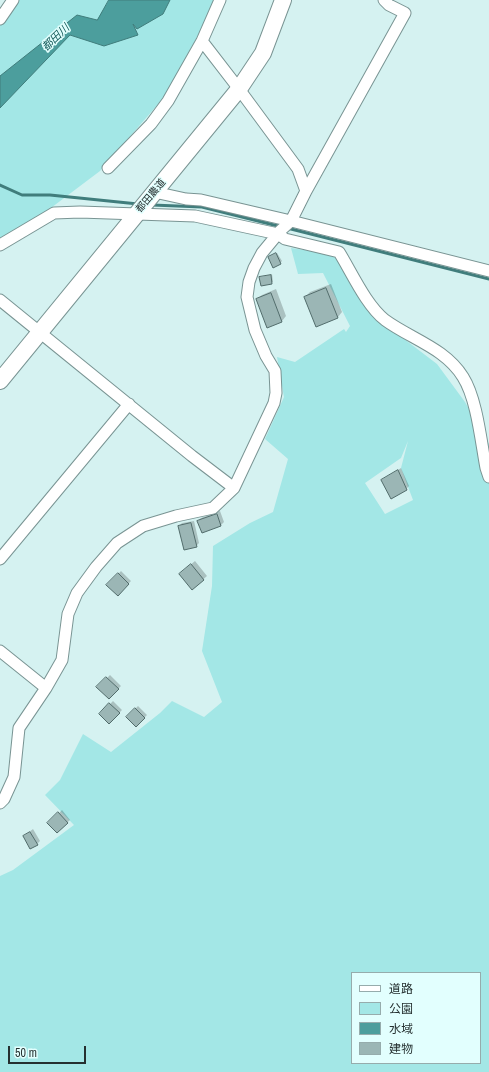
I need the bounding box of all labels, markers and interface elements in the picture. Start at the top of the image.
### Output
water label: 都田川 [40,22,72,54]
street label: 都田農道 [134,177,168,215]
legend [351,972,481,1064]
text: 道路 [389,981,413,997]
text: 公園 [389,1001,413,1017]
text: 水域 [389,1021,413,1037]
scale bar [10,1038,88,1064]
text: 建物 [389,1041,413,1057]
text: 50 m [15,1045,37,1061]

